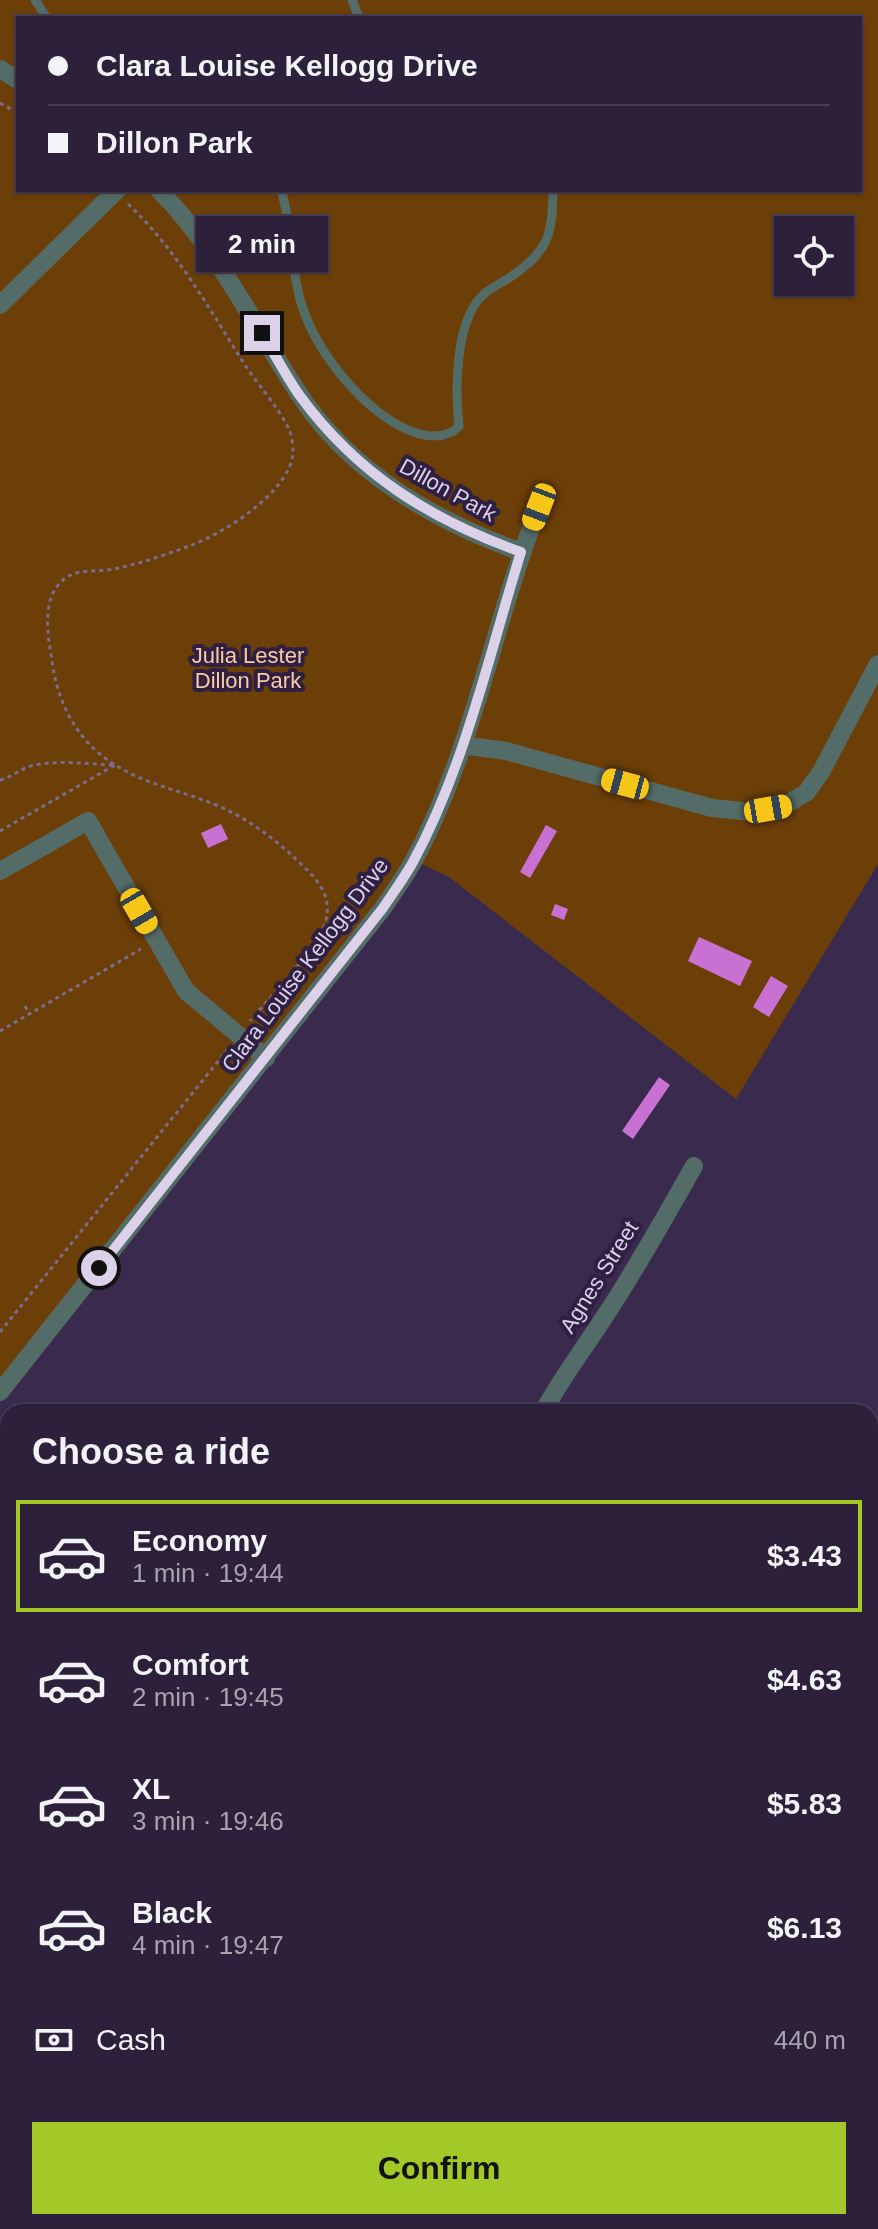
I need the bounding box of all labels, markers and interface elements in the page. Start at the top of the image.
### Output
text: Clara Louise Kellogg Drive [96,49,478,82]
text: Dillon Park [96,126,253,159]
map controls [774,216,854,296]
button: locate [774,216,854,296]
callout: 2 min [196,217,328,273]
text: 2 min [228,229,296,259]
route end [244,315,280,351]
street label: Dillon Park [395,453,501,527]
car [519,480,559,534]
park label: Julia Lester Dillon Park [192,643,304,693]
car [599,766,651,802]
car [742,793,794,825]
street label: Clara Louise Kellogg Drive [217,853,393,1077]
car [117,884,161,938]
street label: Agnes Street [555,1216,643,1338]
route start [81,1250,117,1286]
text: Choose a ride [32,1431,270,1472]
icon: car [36,1520,108,1592]
text: Economy [132,1524,267,1557]
text: $3.43 [767,1539,842,1572]
text: 1 min · 19:44 [132,1558,284,1588]
icon: car [36,1644,108,1716]
text: Comfort [132,1648,249,1681]
text: $4.63 [767,1663,842,1696]
text: 2 min · 19:45 [132,1682,284,1712]
icon: car [36,1768,108,1840]
text: XL [132,1772,170,1805]
text: $5.83 [767,1787,842,1820]
text: 3 min · 19:46 [132,1806,284,1836]
icon: car [36,1892,108,1964]
text: Black [132,1896,212,1929]
text: $6.13 [767,1911,842,1944]
text: 4 min · 19:47 [132,1930,284,1960]
icon: cash [32,2018,76,2062]
text: Cash [96,2023,166,2056]
text: 440 m [774,2025,846,2055]
button: Confirm [32,2122,846,2214]

